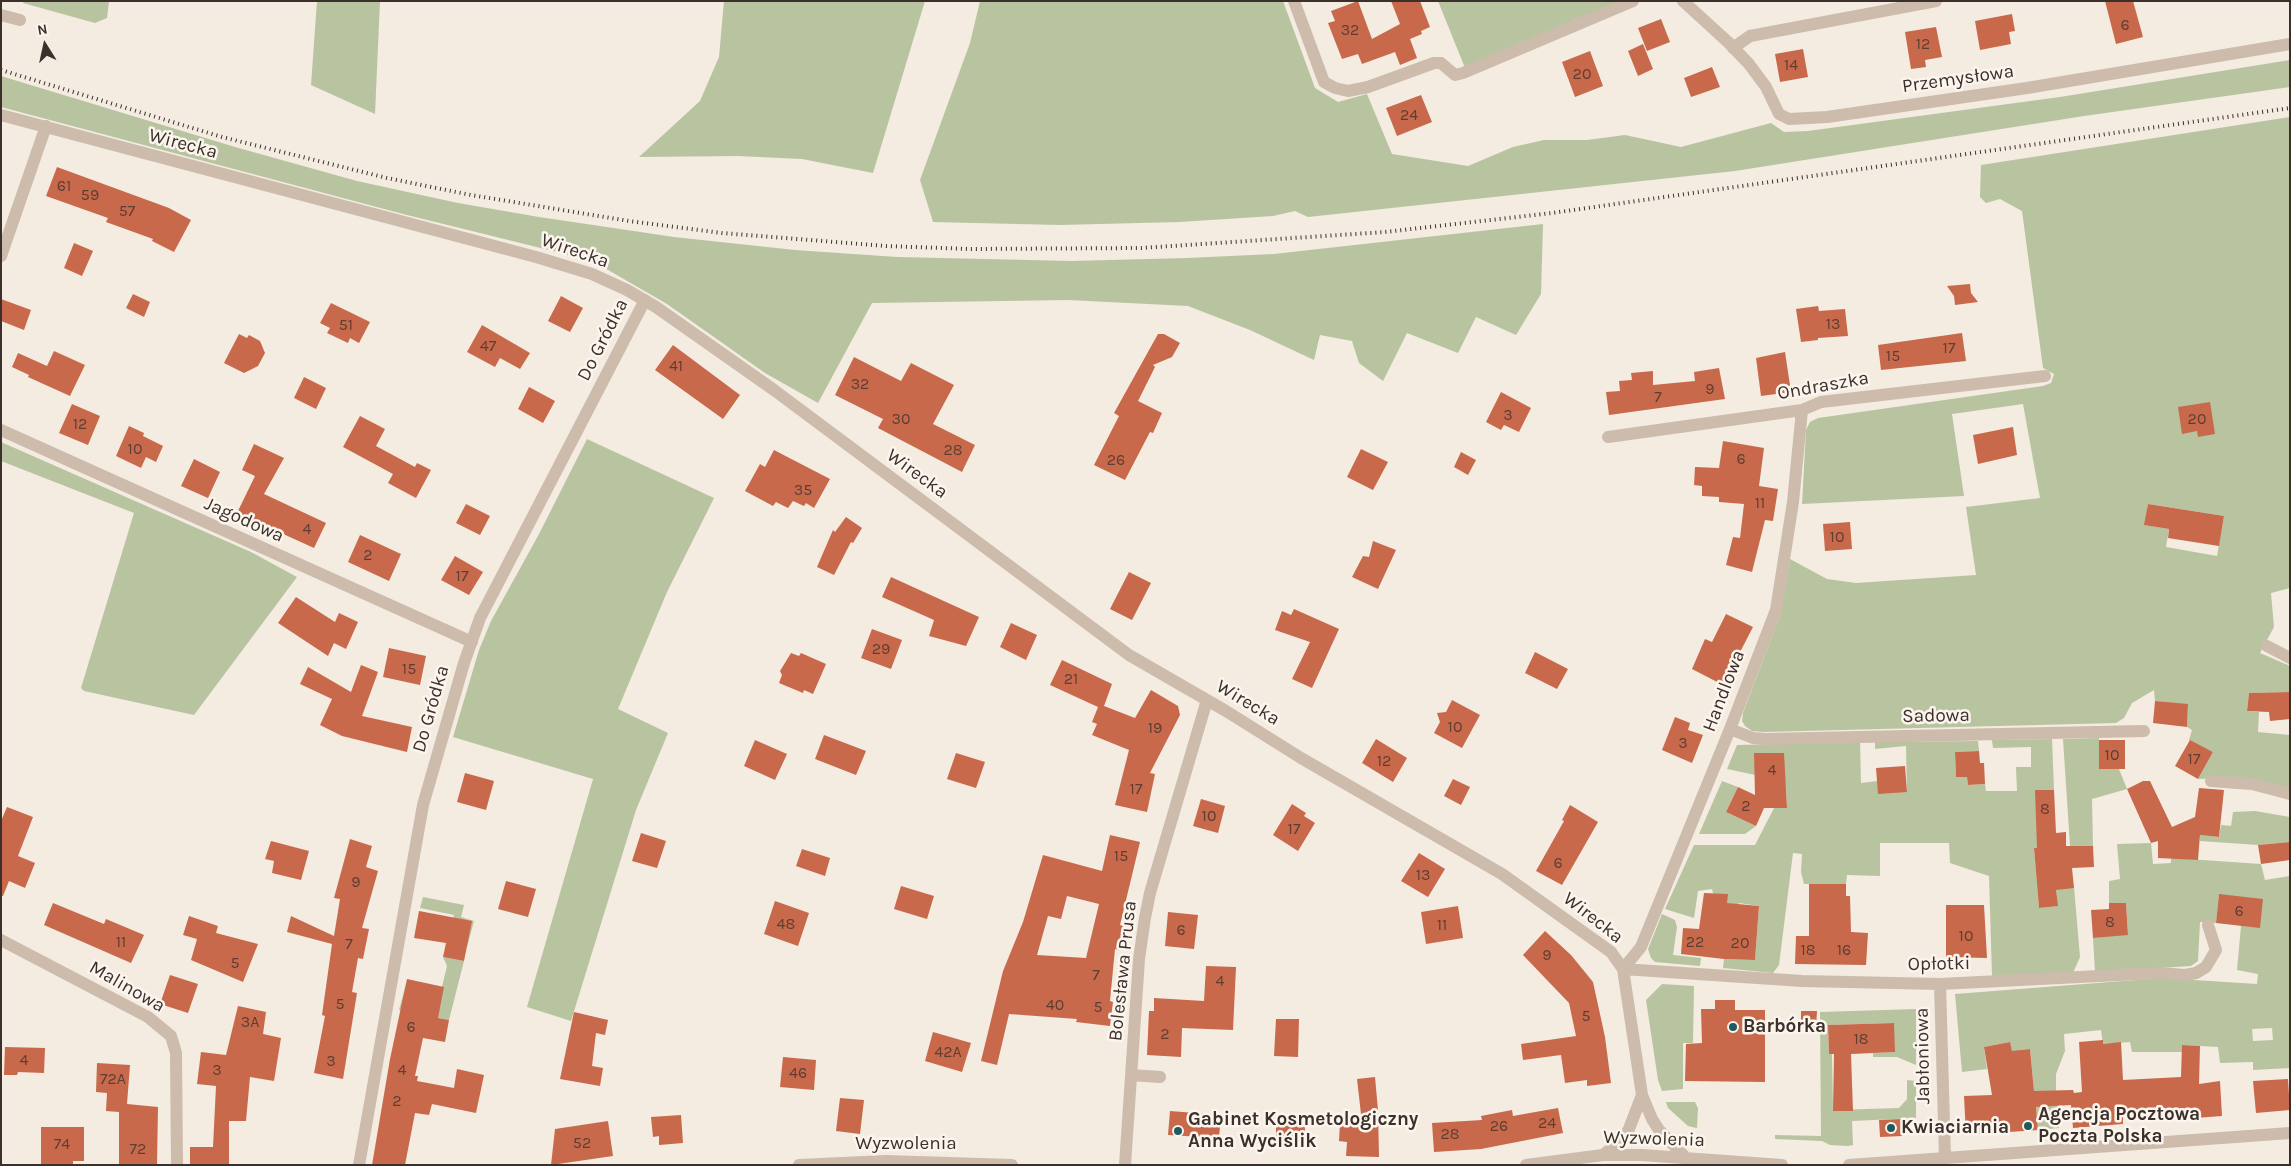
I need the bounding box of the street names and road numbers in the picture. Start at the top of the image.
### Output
street label: Przemysłowa [1901,60,2015,98]
street label: Wirecka [146,124,220,164]
street label: Wirecka [538,229,612,273]
street label: Do Gródka [573,295,633,385]
street label: Ondraszka [1775,367,1871,405]
street label: Wirecka [882,444,952,504]
street label: Jagodowa [200,492,288,548]
street label: Handlowa [1698,647,1750,735]
street label: Do Gródka [408,663,454,755]
street label: Wirecka [1212,675,1284,731]
street label: Sadowa [1902,704,1970,728]
street label: Wirecka [1558,887,1628,949]
street label: Bolesława Prusa [1104,900,1142,1042]
street label: Opłotki [1908,952,1970,976]
street label: Malinowa [85,956,169,1018]
street label: Jabłoniowa [1911,1007,1935,1105]
street label: Wyzwolenia [1603,1126,1705,1152]
street label: Wyzwolenia [855,1133,957,1155]

